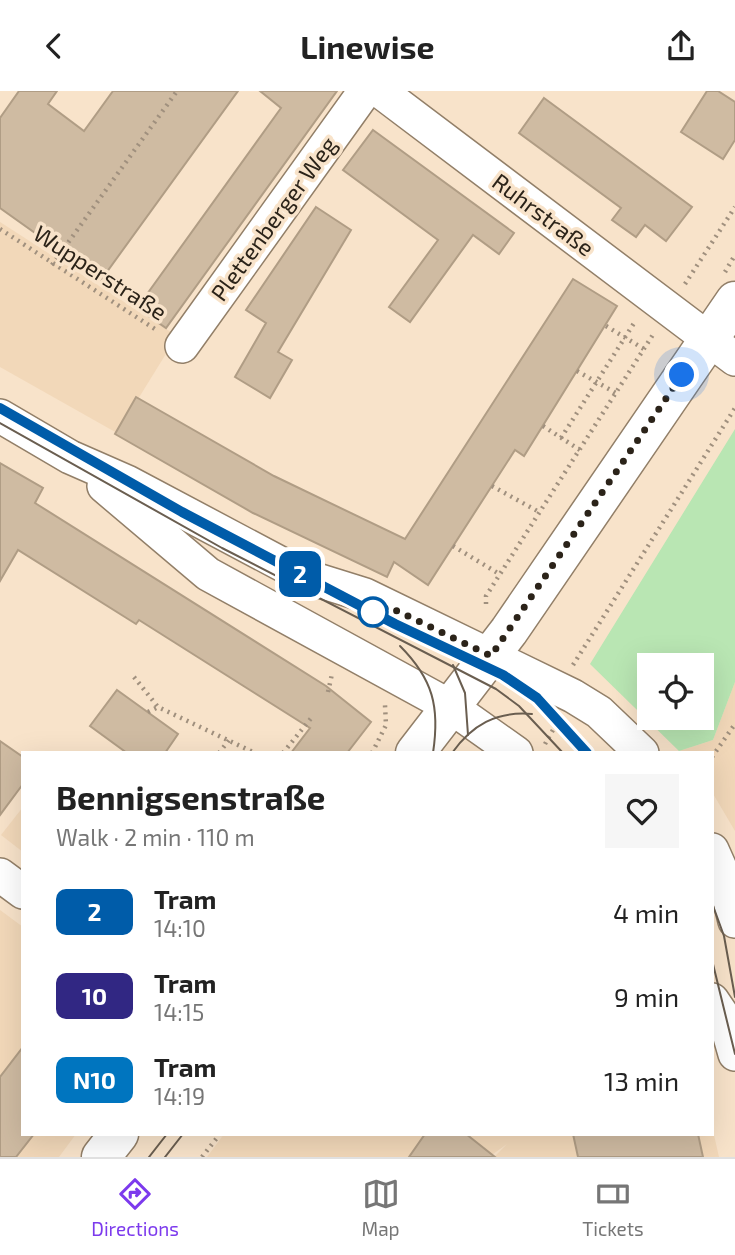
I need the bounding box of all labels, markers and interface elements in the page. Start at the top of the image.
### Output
icon: back [35,27,73,65]
text: Linewise [300,27,435,65]
icon: share [662,27,700,65]
street label: Plettenberger Weg [204,131,342,306]
street label: Ruhrstraße [487,167,600,262]
street label: Wupperstraße [29,219,172,326]
your location [664,357,699,392]
line badge: 2 [277,551,323,597]
text: 2 [293,559,307,588]
unlabelled marker [358,597,388,627]
map controls [637,653,714,730]
button: locate [637,653,714,730]
button: heart [605,774,679,848]
text: Bennigsenstraße [56,777,325,817]
text: Walk · 2 min · 110 m [56,823,255,851]
text: Tram [154,883,216,914]
text: 2 [88,897,101,926]
text: 4 min [613,897,679,928]
text: 14:10 [154,914,206,942]
text: Tram [154,967,216,998]
text: 10 [82,981,107,1010]
text: 9 min [614,981,679,1012]
text: 14:15 [154,998,204,1026]
text: Tram [154,1051,216,1082]
text: N10 [73,1065,116,1094]
text: 13 min [604,1065,679,1096]
text: 14:19 [154,1082,205,1110]
tab: Directions [91,1175,179,1240]
tab: Map [361,1175,400,1240]
tab: Tickets [582,1175,644,1240]

